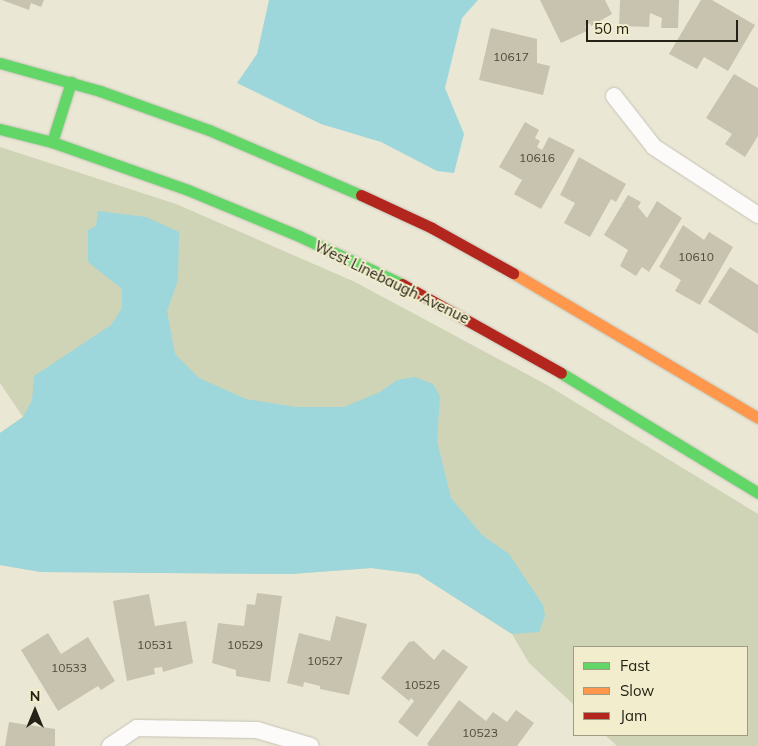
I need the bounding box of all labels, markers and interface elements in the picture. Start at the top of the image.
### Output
scale bar [588,10,740,42]
text: 50 m [594,19,629,38]
house number: 10617 [493,50,529,64]
house number: 10616 [519,151,555,165]
street label: West Linebaugh Avenue [312,237,472,327]
house number: 10610 [678,250,714,264]
house number: 10531 [137,638,173,652]
house number: 10529 [227,638,263,652]
legend [573,646,748,736]
house number: 10527 [307,654,343,668]
text: Fast [620,656,650,675]
house number: 10533 [51,661,87,675]
house number: 10525 [404,678,440,692]
text: Slow [620,681,654,700]
north arrow [10,686,60,736]
text: N [30,687,40,705]
text: Jam [620,706,647,725]
house number: 10523 [462,726,498,740]

